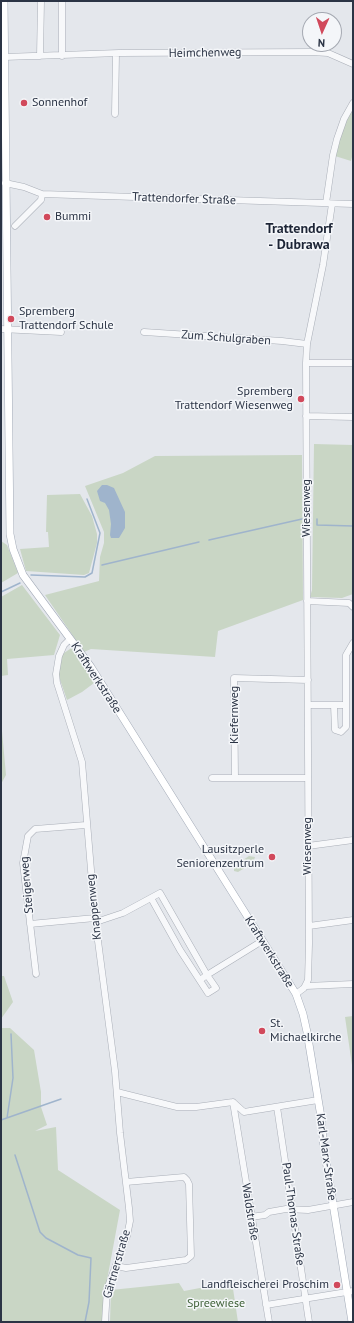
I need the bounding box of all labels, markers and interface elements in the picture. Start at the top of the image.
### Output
north arrow [302,12,342,52]
text: N [317,36,325,50]
street label: Heimchenweg [168,45,242,61]
place label: Sonnenhof [32,96,87,110]
marker: Sonnenhof [19,98,29,108]
street label: Trattendorfer Straße [132,190,236,208]
place label: Bummi [55,210,91,224]
marker: Bummi [42,212,52,222]
district label: Trattendorf - Dubrawa [265,221,333,254]
place label: Spremberg Trattendorf Schule [19,305,114,333]
marker: Spremberg Trattendorf Schule [6,314,16,324]
street label: Zum Schulgraben [181,328,271,348]
place label: Spremberg Trattendorf Wiesenweg [175,385,293,413]
marker: Spremberg Trattendorf Wiesenweg [296,394,306,404]
street label: Wiesenweg [300,479,314,537]
street label: Kraftwerkstraße [68,640,124,716]
street label: Kiefernweg [228,686,242,744]
street label: Wiesenweg [301,817,315,875]
place label: Lausitzperle Seniorenzentrum [176,843,264,871]
marker: Lausitzperle Seniorenzentrum [267,852,277,862]
street label: Steigerweg [17,856,37,914]
street label: Knappenweg [83,873,105,941]
street label: Kraftwerkstraße [241,914,297,990]
place label: St. Michaelkirche [270,1017,341,1045]
marker: St. Michaelkirche [257,1026,267,1036]
street label: Karl-Marx-Straße [313,1112,339,1202]
street label: Paul-Thomas-Straße [279,1162,307,1266]
street label: Waldstraße [238,1182,262,1242]
street label: Gärtnerstraße [100,1228,134,1300]
place label: Landfleischerei Proschim [201,1278,329,1292]
marker: Landfleischerei Proschim [332,1280,342,1290]
park label: Spreewiese [187,1297,245,1311]

